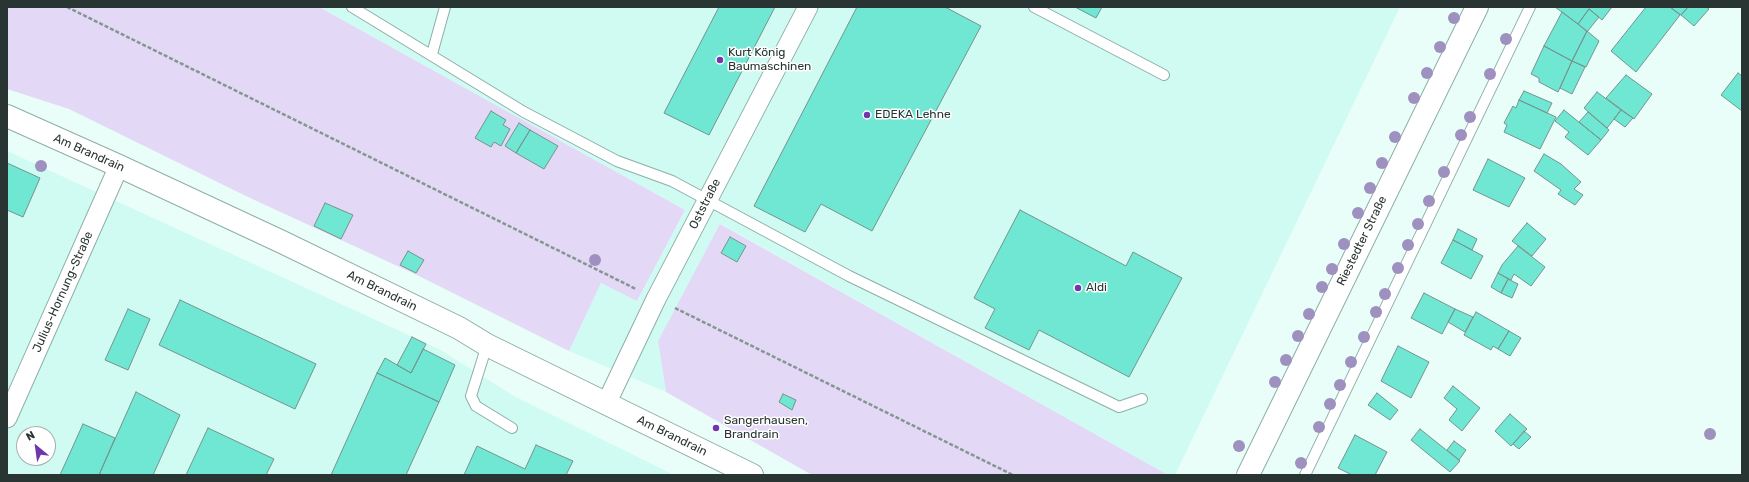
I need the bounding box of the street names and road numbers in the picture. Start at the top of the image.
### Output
street label: Am Brandrain [51,131,127,175]
street label: Oststraße [686,176,724,232]
street label: Riestedter Straße [1334,194,1390,288]
street label: Julius-Hornung-Straße [30,229,96,355]
street label: Am Brandrain [344,268,420,314]
street label: Am Brandrain [634,413,710,459]

